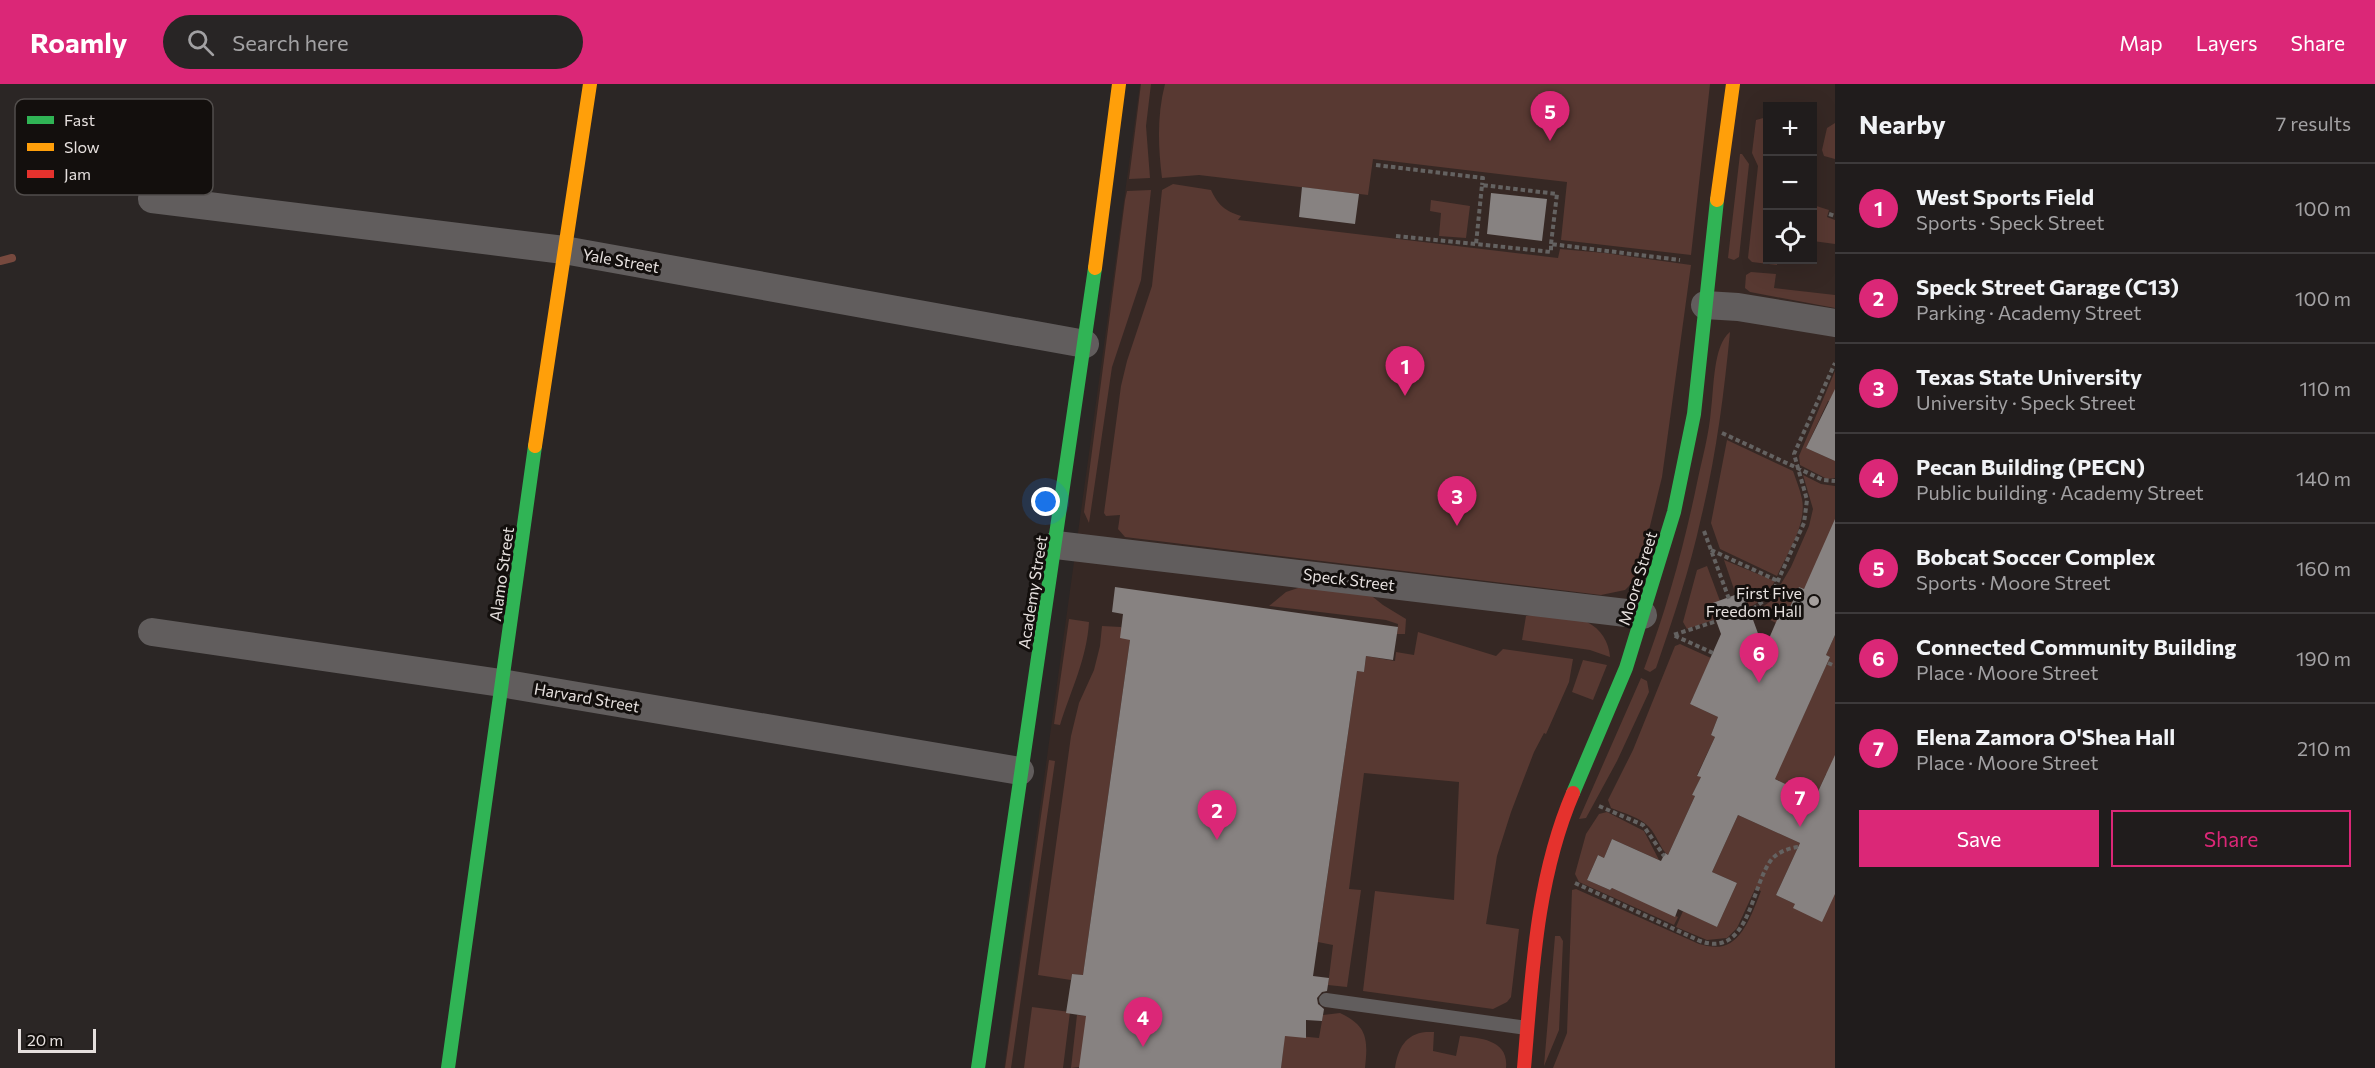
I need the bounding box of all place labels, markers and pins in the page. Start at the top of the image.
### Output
pin: 5 [1530,92,1570,141]
pin: 1 [1386,346,1424,396]
pin: 3 [1438,476,1476,526]
place label: First Five Freedom Hall [1706,583,1802,620]
marker: First Five Freedom Hall [1807,594,1821,608]
pin: 6 [1740,634,1778,683]
pin: 7 [1780,778,1820,827]
pin: 2 [1198,790,1236,840]
pin: 4 [1124,998,1162,1047]

